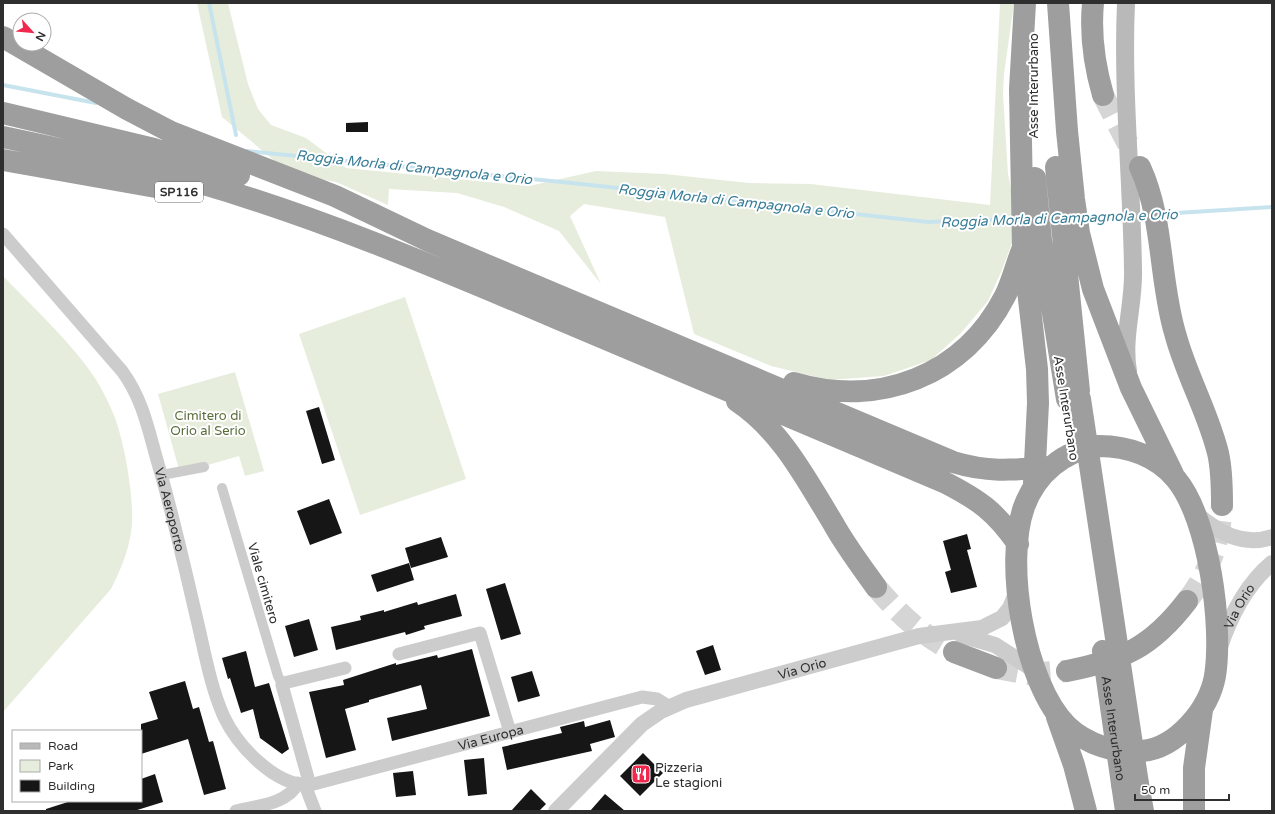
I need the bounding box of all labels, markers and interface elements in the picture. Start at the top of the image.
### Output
north arrow [12,12,52,52]
text: N [33,29,48,43]
street label: Asse Interurbano [1026,33,1042,139]
water label: Roggia Morla di Campagnola e Orio [295,147,534,189]
water label: Roggia Morla di Campagnola e Orio [617,181,856,223]
road number: SP116 [155,182,203,202]
water label: Roggia Morla di Campagnola e Orio [940,206,1179,231]
street label: Asse Interurbano [1050,355,1082,462]
park label: Cimitero di Orio al Serio [170,408,246,439]
street label: Via Aeroporto [151,466,188,554]
street label: Viale cimitero [244,541,282,626]
street label: Via Orio [1221,581,1259,632]
street label: Via Orio [776,655,828,683]
street label: Asse Interurbano [1098,675,1128,782]
street label: Via Europa [456,722,525,754]
legend [12,730,142,802]
text: Road [48,739,78,753]
text: Park [48,759,74,773]
place label: Pizzeria Le stagioni [655,760,722,791]
restaurant icon: Pizzeria Le stagioni [630,763,652,785]
scale bar [1135,776,1229,802]
text: Building [48,779,95,793]
text: 50 m [1141,783,1170,797]

